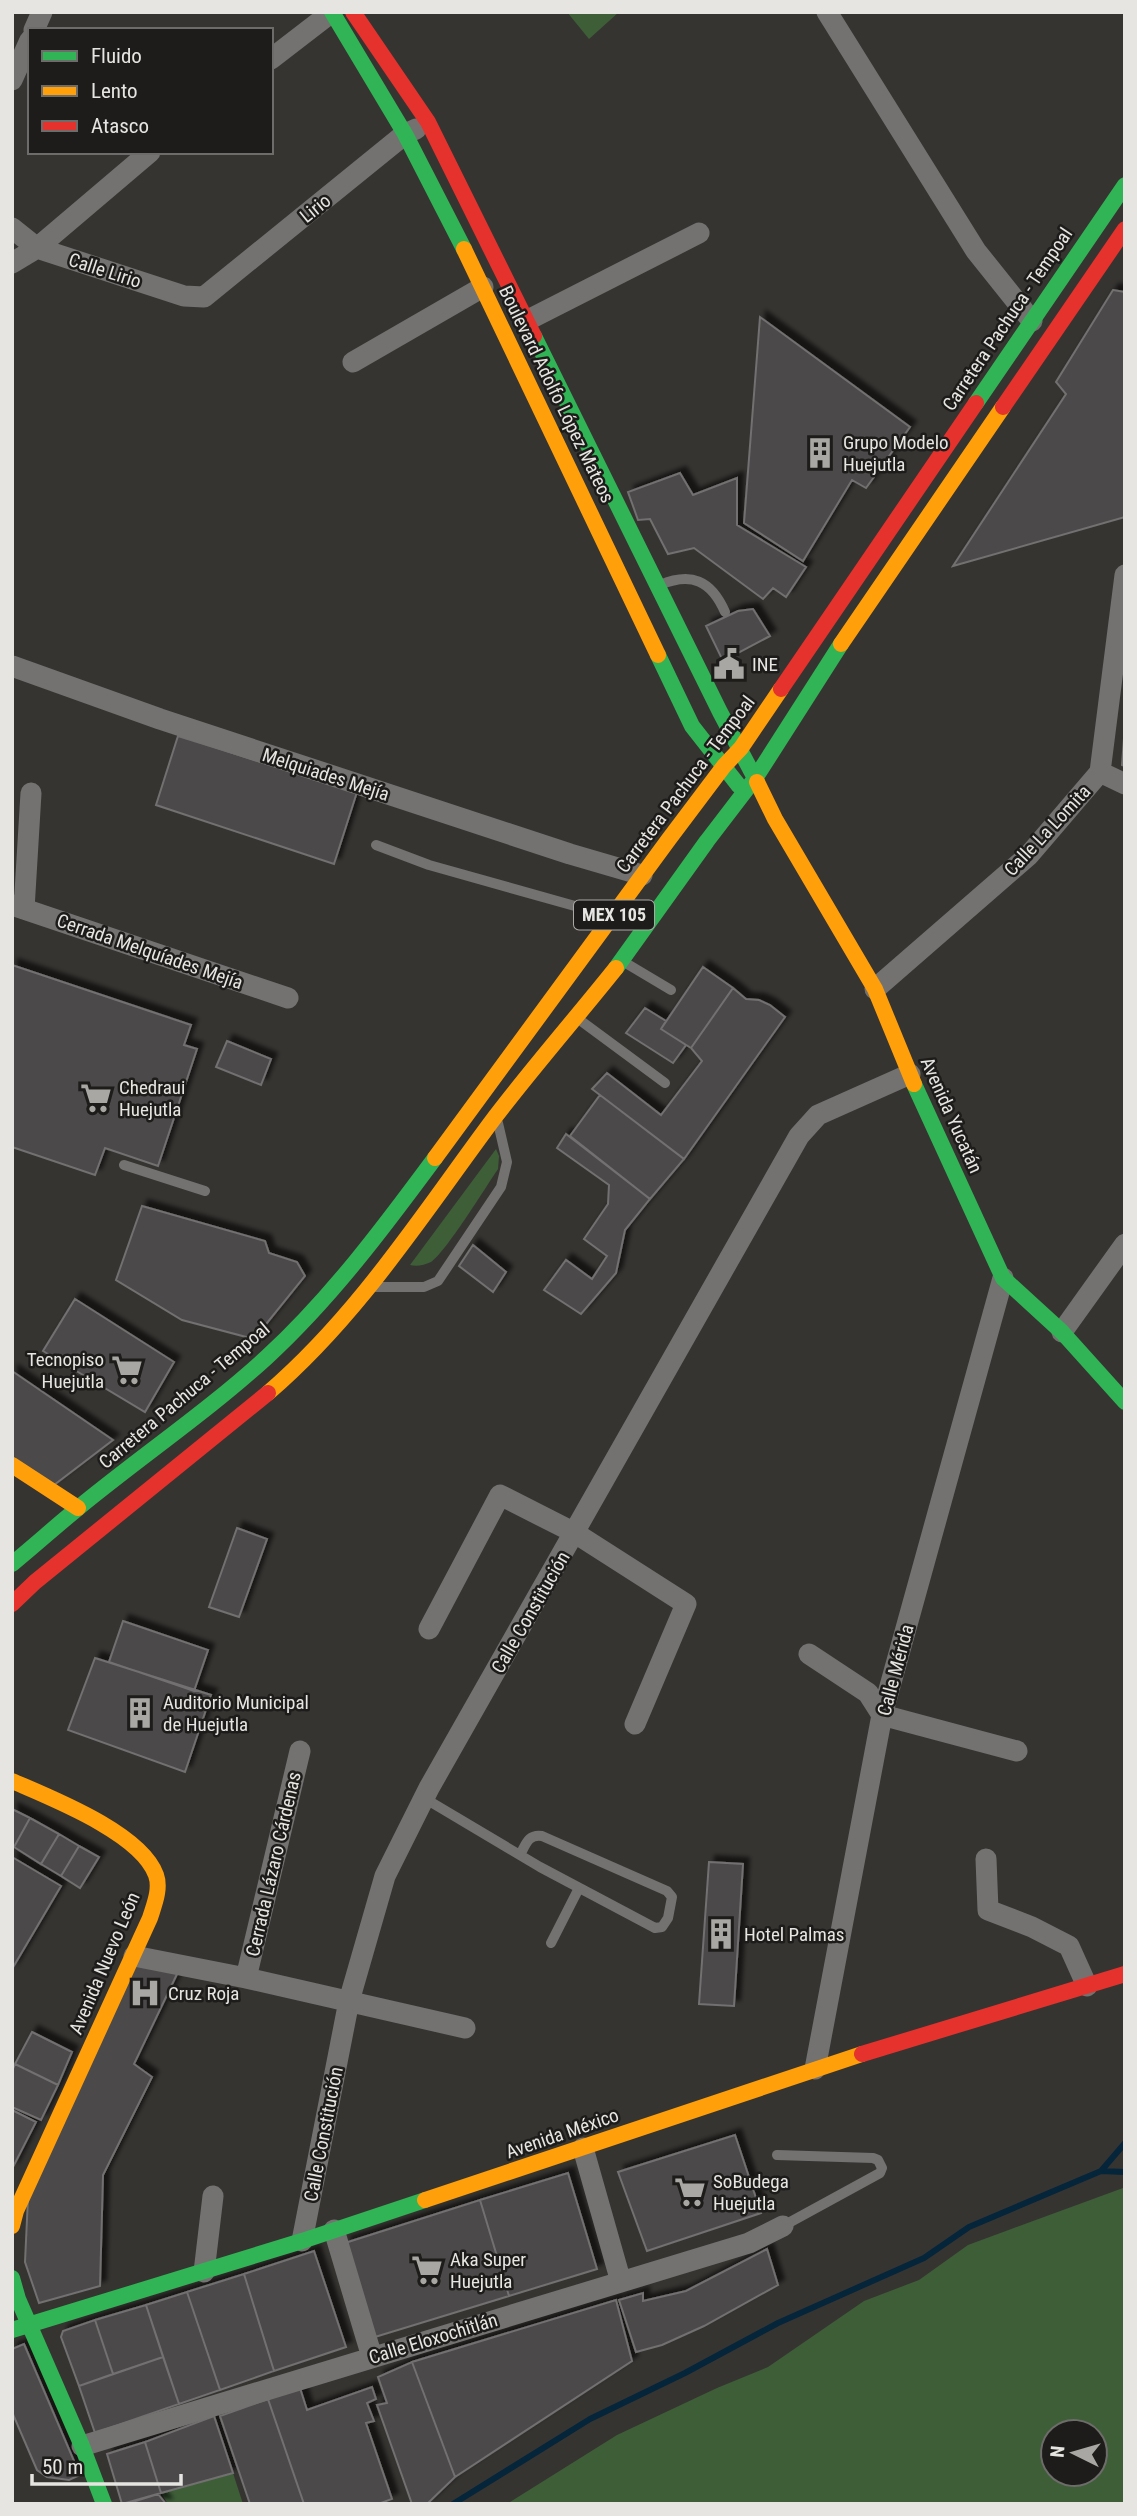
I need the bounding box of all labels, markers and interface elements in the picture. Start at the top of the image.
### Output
legend [28,28,273,154]
text: Fluido [91,44,142,68]
text: Lento [91,79,138,103]
text: Atasco [91,114,149,138]
street label: Lirio [295,189,335,228]
street label: Carretera Pachuca - Tempoal [938,223,1077,415]
street label: Calle Lirio [66,248,144,293]
street label: Boulevard Adolfo López Mateos [494,282,619,507]
place label: Grupo Modelo Huejutla [843,431,949,476]
building icon: Grupo Modelo Huejutla [803,436,837,470]
public building icon: INE [712,647,746,681]
place label: INE [752,653,778,676]
street label: Carretera Pachuca - Tempoal [611,691,760,877]
street label: Melquiades Mejía [259,743,392,806]
street label: Calle La Lomita [999,780,1095,881]
road number: MEX 105 [574,900,654,930]
street label: Cerrada Melquíades Mejía [54,909,246,994]
street label: Avenida Yucatán [916,1054,987,1177]
place label: Chedraui Huejutla [119,1076,185,1121]
supermarket icon: Chedraui Huejutla [79,1081,113,1115]
street label: Carretera Pachuca - Tempoal [94,1317,274,1474]
place label: Tecnopiso Huejutla [27,1348,104,1393]
supermarket icon: Tecnopiso Huejutla [110,1353,144,1387]
street label: Calle Constitución [486,1547,575,1677]
street label: Calle Mérida [872,1622,919,1718]
place label: Auditorio Municipal de Huejutla [163,1691,309,1736]
building icon: Auditorio Municipal de Huejutla [123,1696,157,1730]
street label: Cerrada Lázaro Cárdenas [241,1770,306,1959]
street label: Avenida Nuevo León [64,1889,145,2038]
building icon: Hotel Palmas [704,1917,738,1951]
place label: Hotel Palmas [744,1923,845,1946]
hospital icon: Cruz Roja [128,1976,162,2010]
place label: Cruz Roja [168,1982,239,2005]
street label: Calle Constitución [299,2065,348,2203]
street label: Avenida México [503,2103,622,2164]
place label: SoBudega Huejutla [713,2170,789,2215]
supermarket icon: SoBudega Huejutla [673,2175,707,2209]
place label: Aka Super Huejutla [450,2248,526,2293]
supermarket icon: Aka Super Huejutla [410,2253,444,2287]
street label: Calle Eloxochitlán [366,2308,500,2369]
north arrow [1039,2418,1109,2488]
scale bar [32,2442,180,2486]
text: N [1046,2445,1070,2458]
text: 50 m [42,2455,83,2479]

